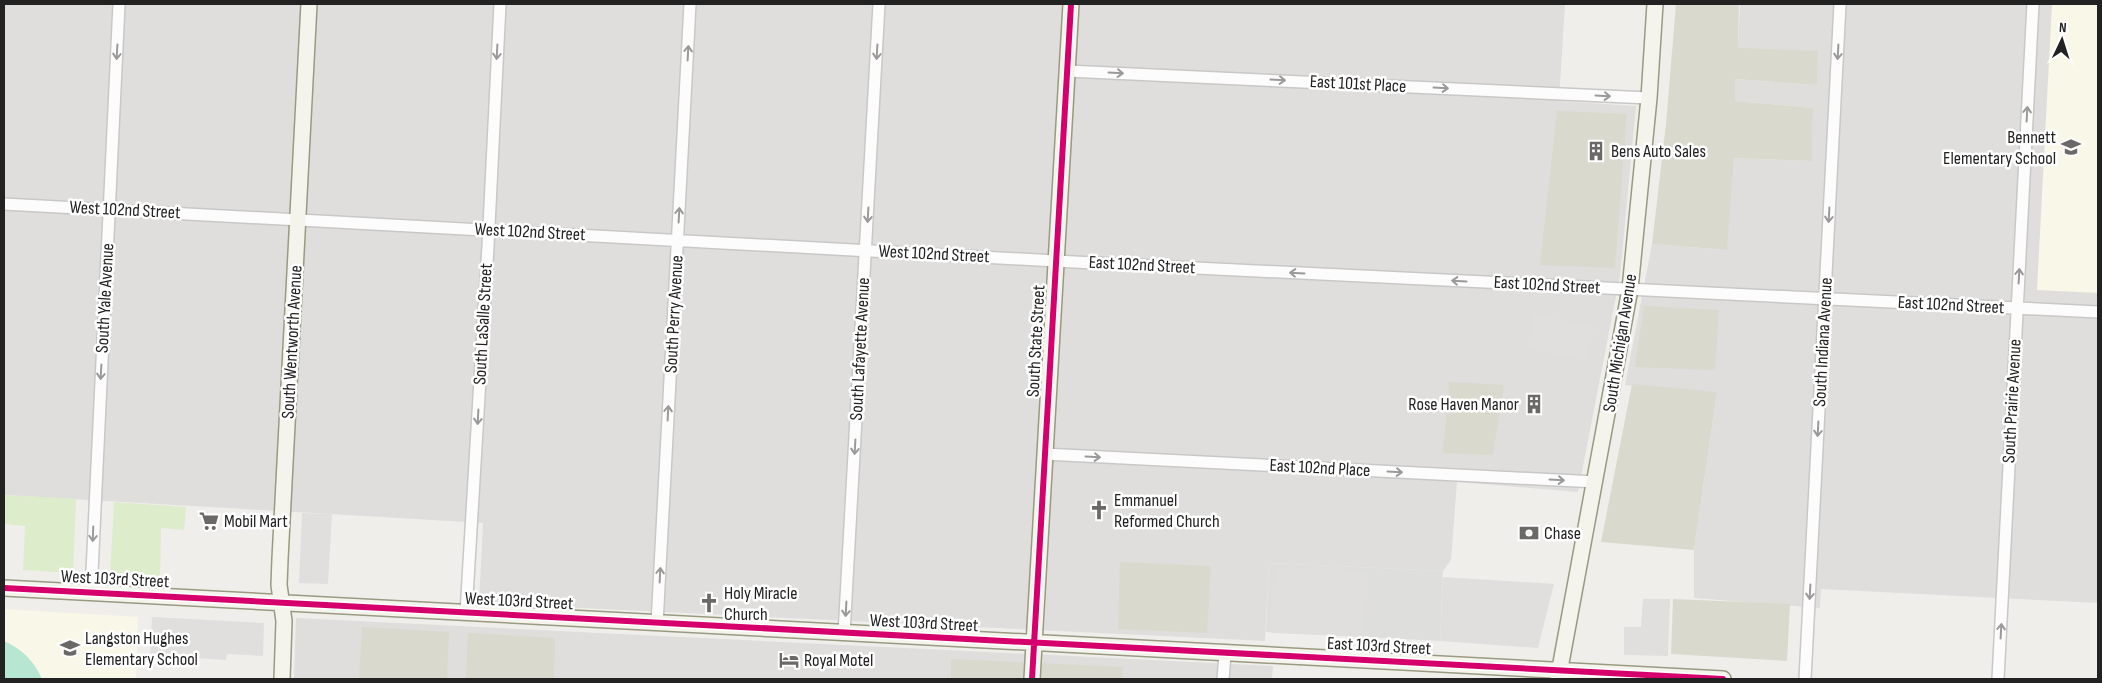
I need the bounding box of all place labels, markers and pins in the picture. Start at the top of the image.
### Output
place label: Bennett Elementary School [1943,127,2056,169]
school or university icon: Bennett Elementary School [2060,136,2082,158]
building icon: Bens Auto Sales [1585,140,1607,162]
place label: Bens Auto Sales [1611,141,1706,162]
building icon: Rose Haven Manor [1523,393,1545,415]
place label: Rose Haven Manor [1408,394,1519,415]
place label: Emmanuel Reformed Church [1114,490,1220,532]
church icon: Emmanuel Reformed Church [1088,499,1110,521]
supermarket icon: Mobil Mart [198,510,220,532]
place label: Mobil Mart [224,511,288,532]
bank icon: Chase [1518,522,1540,544]
place label: Chase [1544,523,1581,544]
place label: Holy Miracle Church [724,583,797,625]
church icon: Holy Miracle Church [698,592,720,614]
place label: Langston Hughes Elementary School [85,628,198,670]
school or university icon: Langston Hughes Elementary School [59,637,81,659]
hotel icon: Royal Motel [778,649,800,671]
place label: Royal Motel [804,650,873,671]

